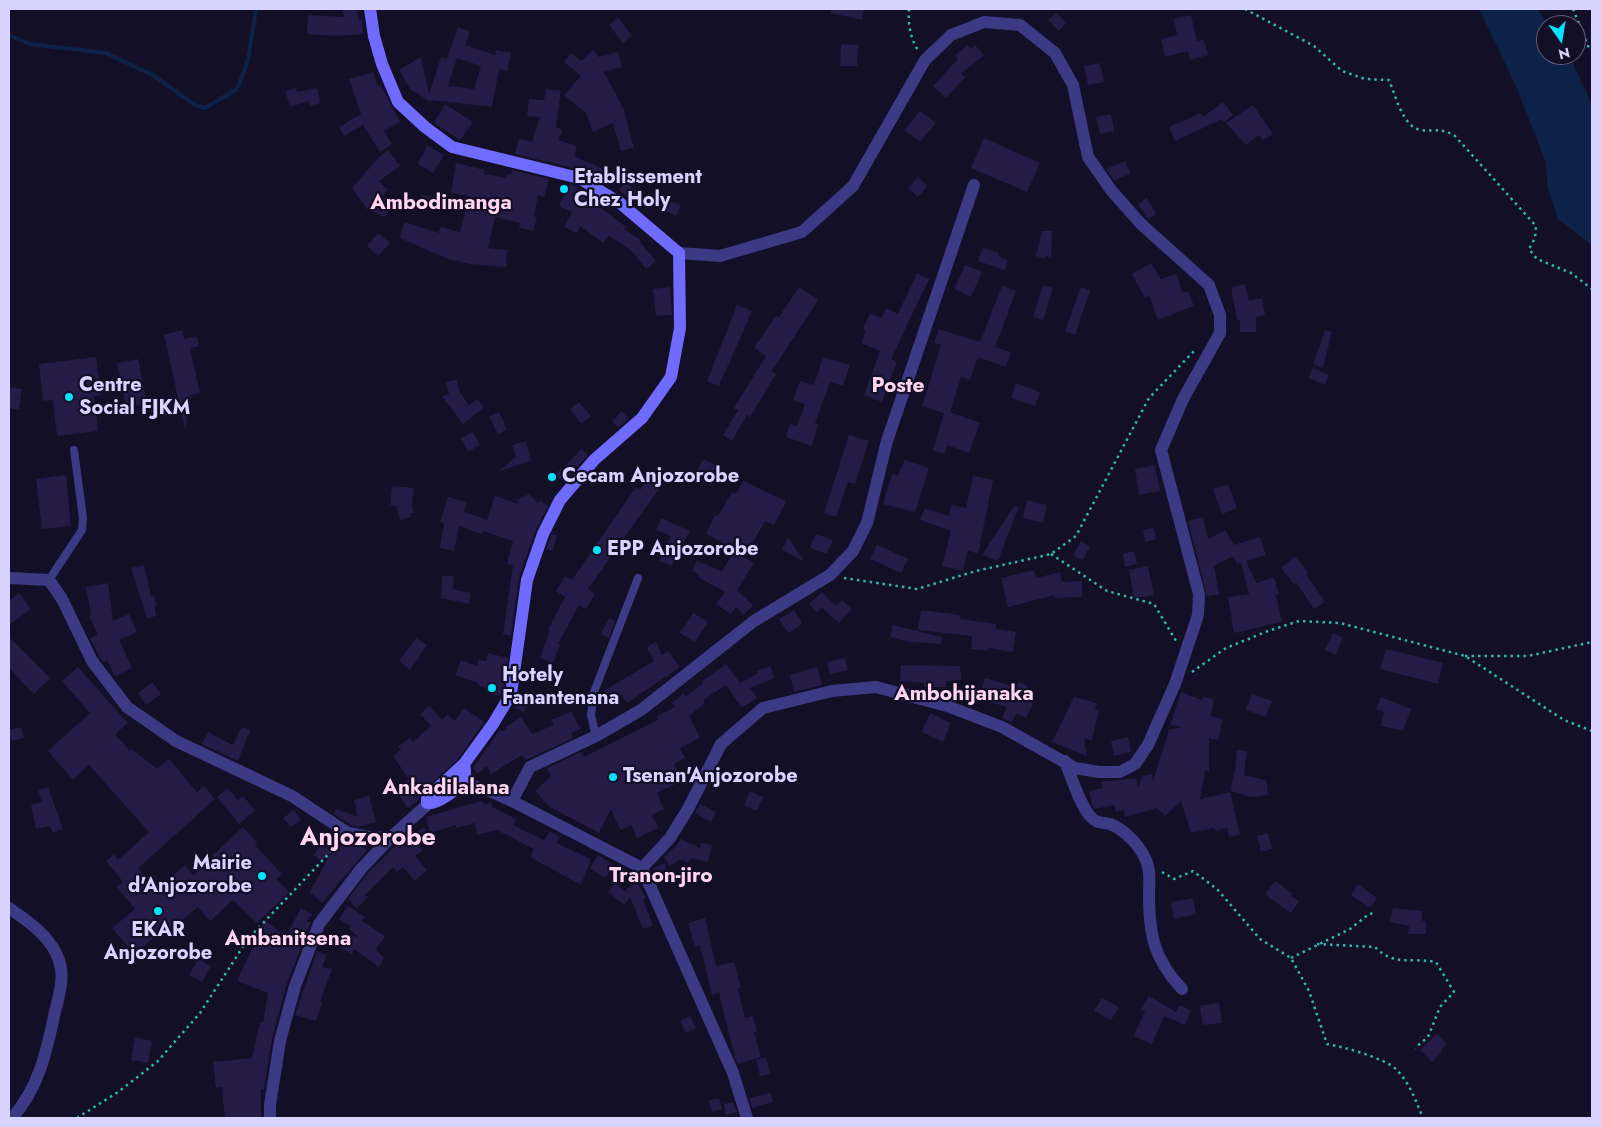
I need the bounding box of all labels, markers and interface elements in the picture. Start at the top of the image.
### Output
north arrow [1536,15,1586,65]
text: N [1556,43,1572,65]
place label: Etablissement Chez Holy [574,166,702,213]
marker: Etablissement Chez Holy [558,183,570,195]
district label: Ambodimanga [370,191,512,217]
place label: Centre Social FJKM [79,374,190,421]
district label: Poste [871,374,925,400]
marker: Centre Social FJKM [63,391,75,403]
place label: Cecam Anjozorobe [562,465,739,489]
marker: Cecam Anjozorobe [546,471,558,483]
place label: EPP Anjozorobe [607,538,759,562]
marker: EPP Anjozorobe [591,544,603,556]
place label: Hotely Fanantenana [502,664,619,711]
marker: Hotely Fanantenana [486,682,498,694]
district label: Ambohijanaka [894,682,1034,708]
place label: Tsenan'Anjozorobe [623,765,798,789]
marker: Tsenan'Anjozorobe [607,771,619,783]
district label: Ankadilalana [382,776,510,802]
district label: Anjozorobe [300,824,436,854]
place label: Mairie d'Anjozorobe [128,852,252,899]
district label: Tranon-jiro [609,864,713,890]
marker: Mairie d'Anjozorobe [256,870,268,882]
marker: EKAR Anjozorobe [152,905,164,917]
place label: EKAR Anjozorobe [104,919,212,966]
district label: Ambanitsena [225,927,351,953]

